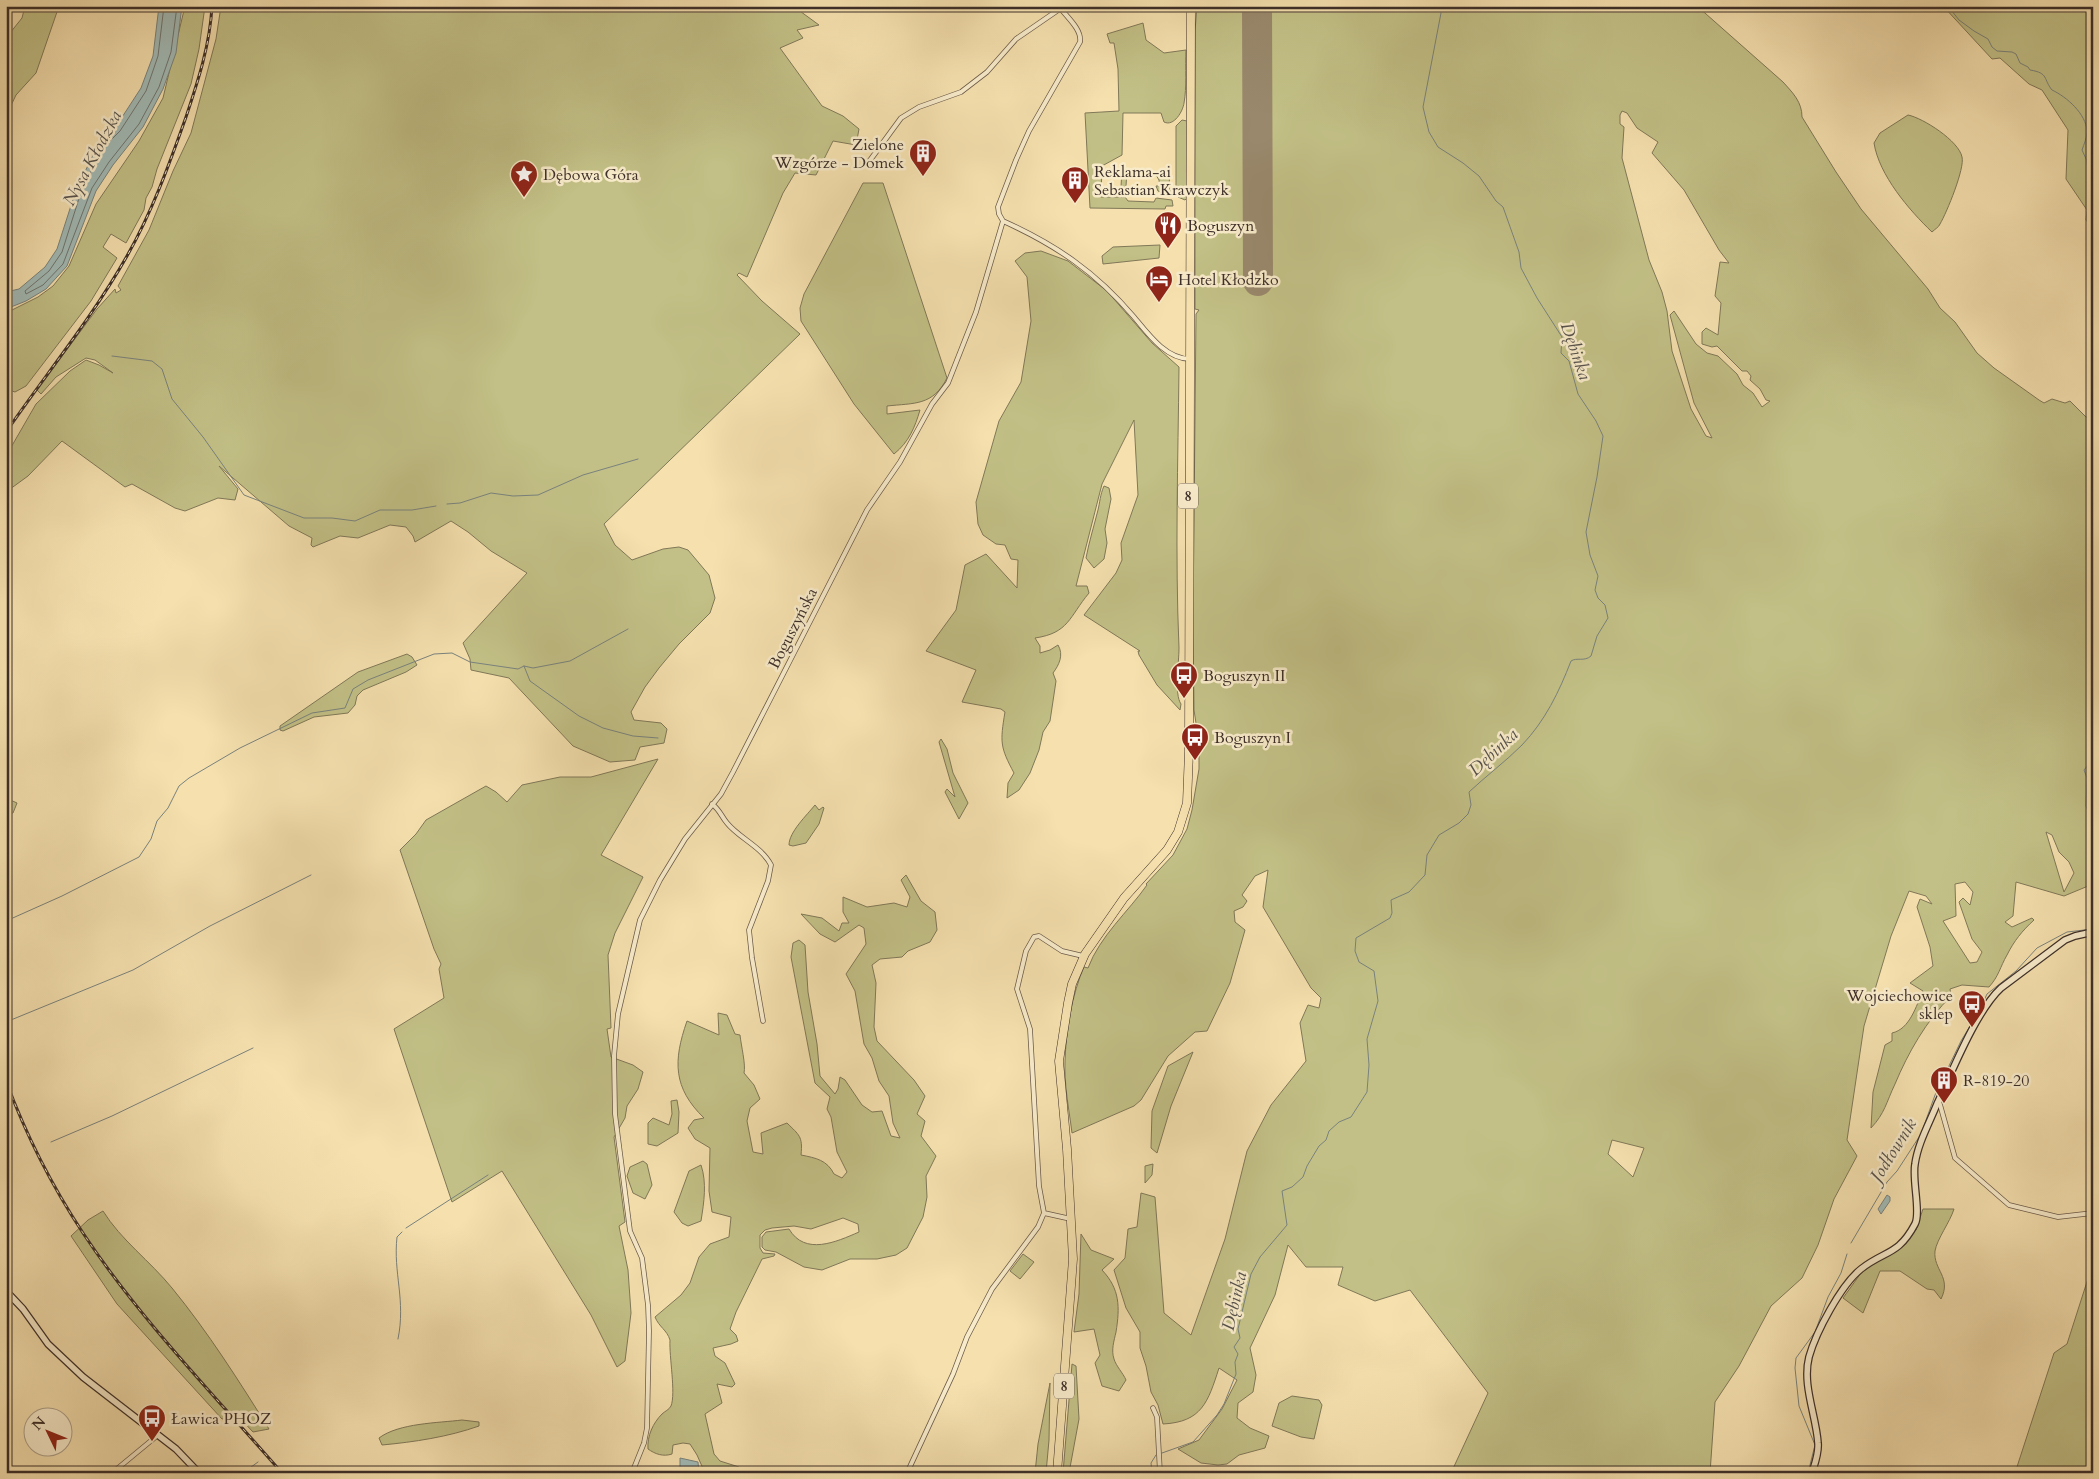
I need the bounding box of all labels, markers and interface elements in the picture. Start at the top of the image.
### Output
water label: Nysa Kłodzka [57,106,128,210]
place label: Zielone Wzgórze - Domek [774,134,904,174]
building icon: Zielone Wzgórze - Domek [908,138,938,177]
place icon: Dębowa Góra [509,159,539,198]
place label: Reklama-ai Sebastian Krawczyk [1094,161,1229,201]
place label: Dębowa Góra [543,164,639,186]
building icon: Reklama-ai Sebastian Krawczyk [1060,165,1090,204]
restaurant icon: Boguszyn [1153,210,1183,249]
place label: Boguszyn [1187,215,1254,237]
hotel icon: Hotel Kłodzko [1144,264,1174,303]
place label: Hotel Kłodzko [1178,269,1279,291]
water label: Dębinka [1554,319,1597,383]
road number: 8 [1178,484,1198,508]
street label: Boguszyńska [763,584,823,673]
bus stop icon: Boguszyn II [1169,660,1199,699]
place label: Boguszyn II [1203,665,1286,687]
bus stop icon: Boguszyn I [1180,722,1210,761]
water label: Dębinka [1463,723,1524,782]
place label: Boguszyn I [1214,727,1291,749]
place label: Wojciechowice sklep [1845,985,1953,1025]
bus stop icon: Wojciechowice sklep [1957,989,1987,1028]
building icon: R-819-20 [1929,1065,1959,1104]
place label: R-819-20 [1963,1070,2029,1092]
water label: Jodłownik [1862,1113,1923,1190]
water label: Dębinka [1216,1269,1253,1333]
road number: 8 [1054,1374,1074,1398]
bus stop icon: Ławica PHOZ [137,1403,167,1442]
north arrow [22,1406,72,1456]
place label: Ławica PHOZ [171,1408,272,1430]
text: N [28,1413,50,1434]

